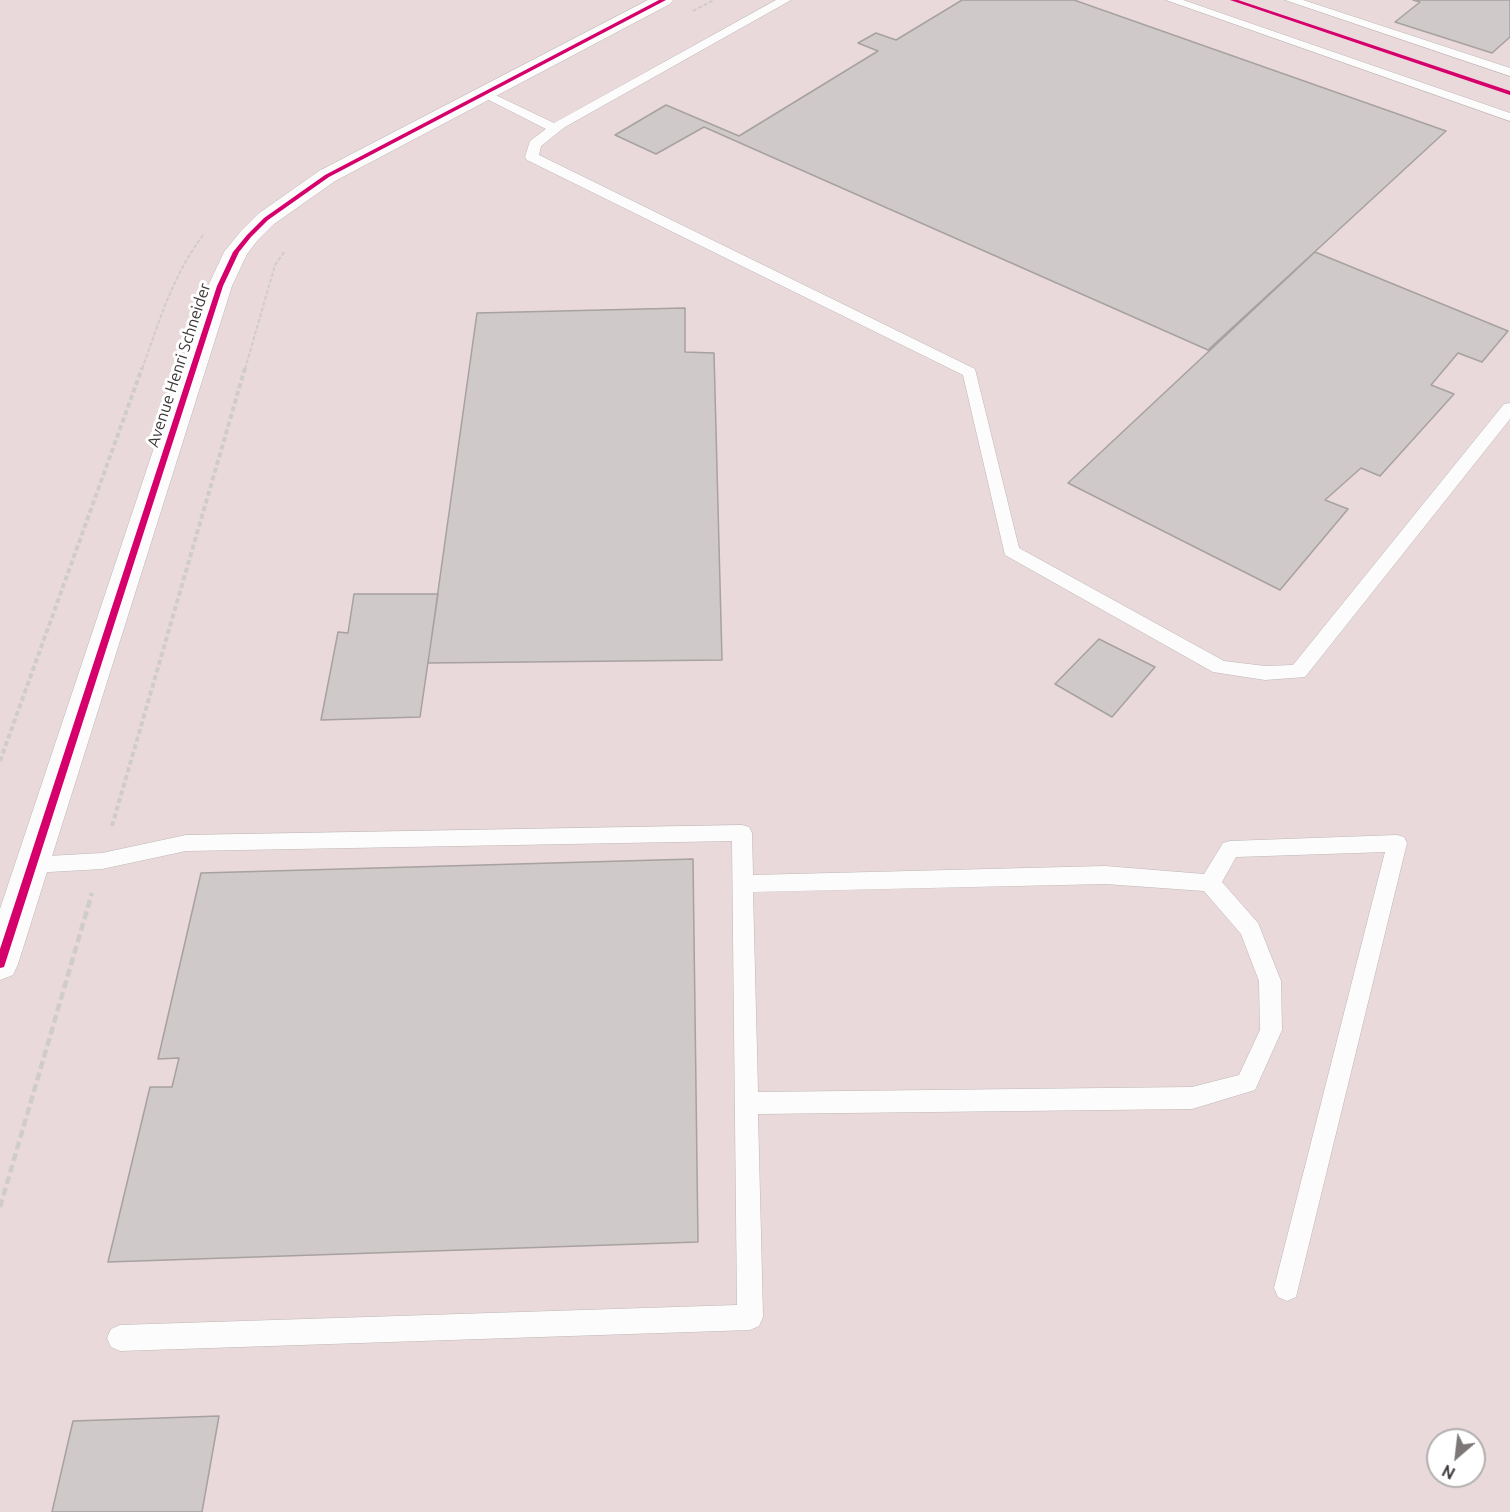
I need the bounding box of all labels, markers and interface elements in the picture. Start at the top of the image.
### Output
street label: Avenue Henri Schneider [143,281,215,449]
north arrow [1426,1428,1486,1488]
text: N [1439,1461,1458,1483]

